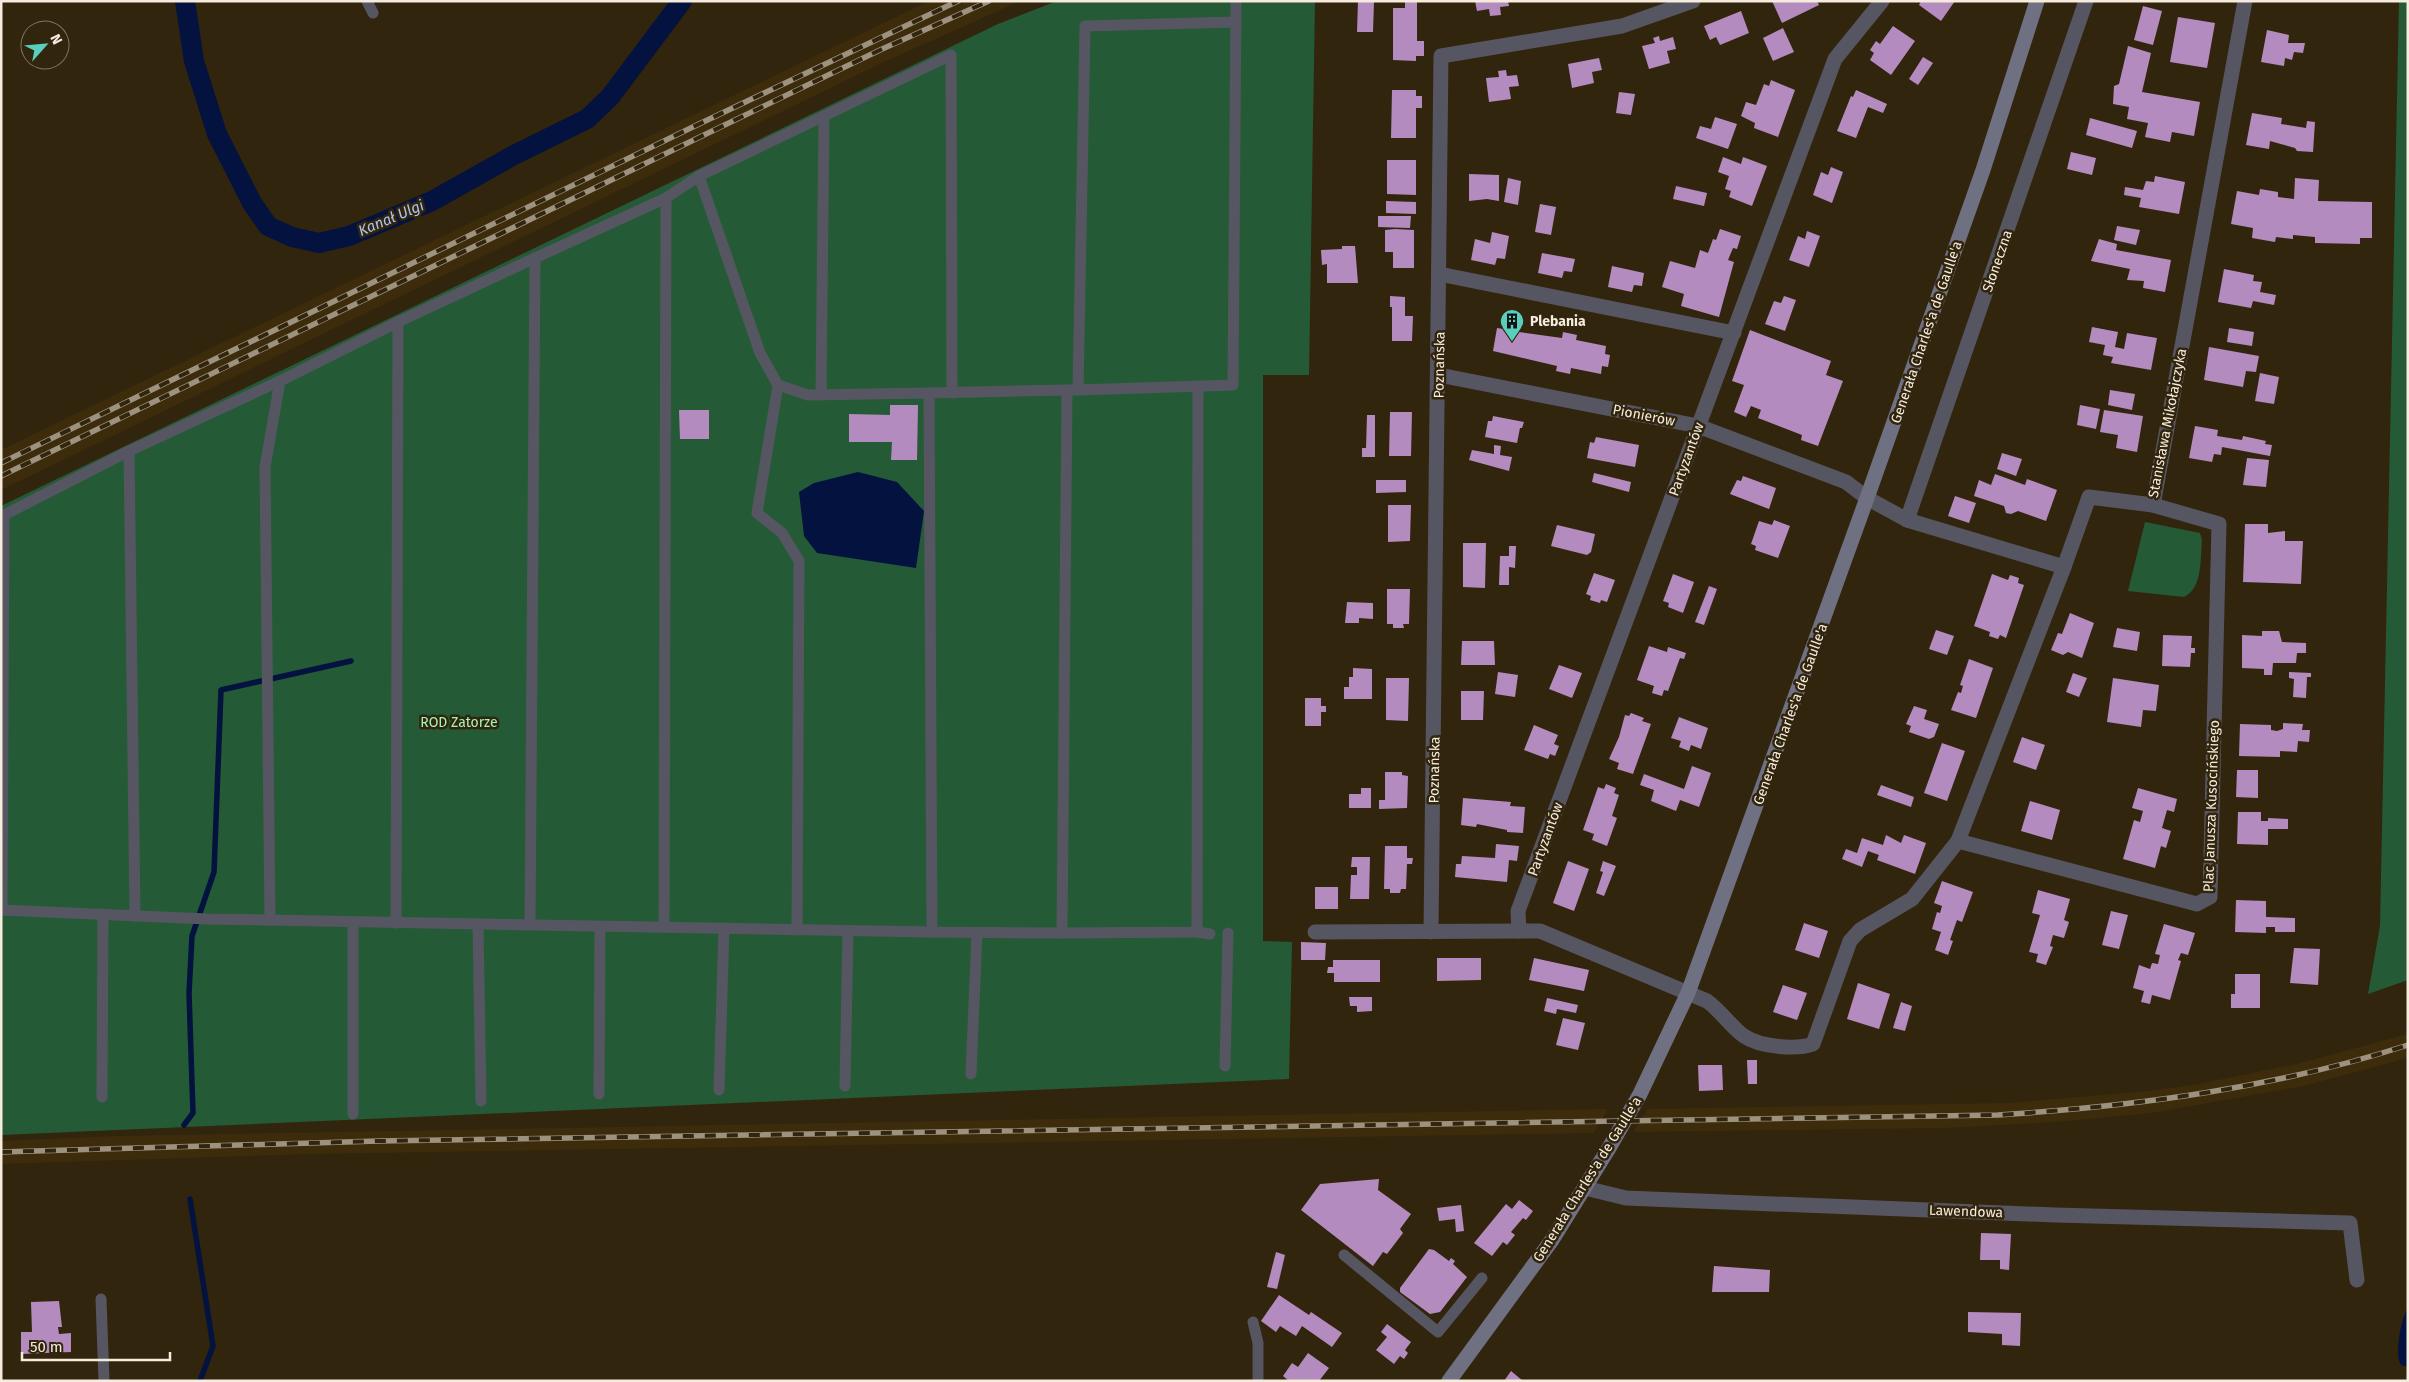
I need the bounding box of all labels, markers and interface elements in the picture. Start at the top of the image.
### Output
north arrow [20,20,70,70]
text: N [46,31,66,47]
water label: Kanał Ulgi [355,196,427,240]
street label: Słoneczna [1979,228,2016,294]
street label: Generała Charles'a de Gaulle'a [1887,239,1966,426]
building icon: Plebania [1499,308,1525,342]
place label: Plebania [1530,313,1586,330]
street label: Poznańska [1430,331,1449,399]
street label: Stanisława Mikołajczyka [2145,347,2190,499]
street label: Pionierów [1611,401,1677,430]
street label: Partyzantów [1665,420,1708,498]
street label: Generała Charles'a de Gaulle'a [1750,621,1831,807]
park label: ROD Zatorze [420,714,498,731]
street label: Plac Janusza Kusocińskiego [2200,720,2223,892]
street label: Poznańska [1425,736,1444,804]
street label: Partyzantów [1524,800,1567,878]
street label: Generała Charles'a de Gaulle'a [1529,1093,1645,1265]
street label: Lawendowa [1929,1202,2003,1221]
scale bar [22,1330,170,1362]
text: 50 m [30,1338,63,1356]

